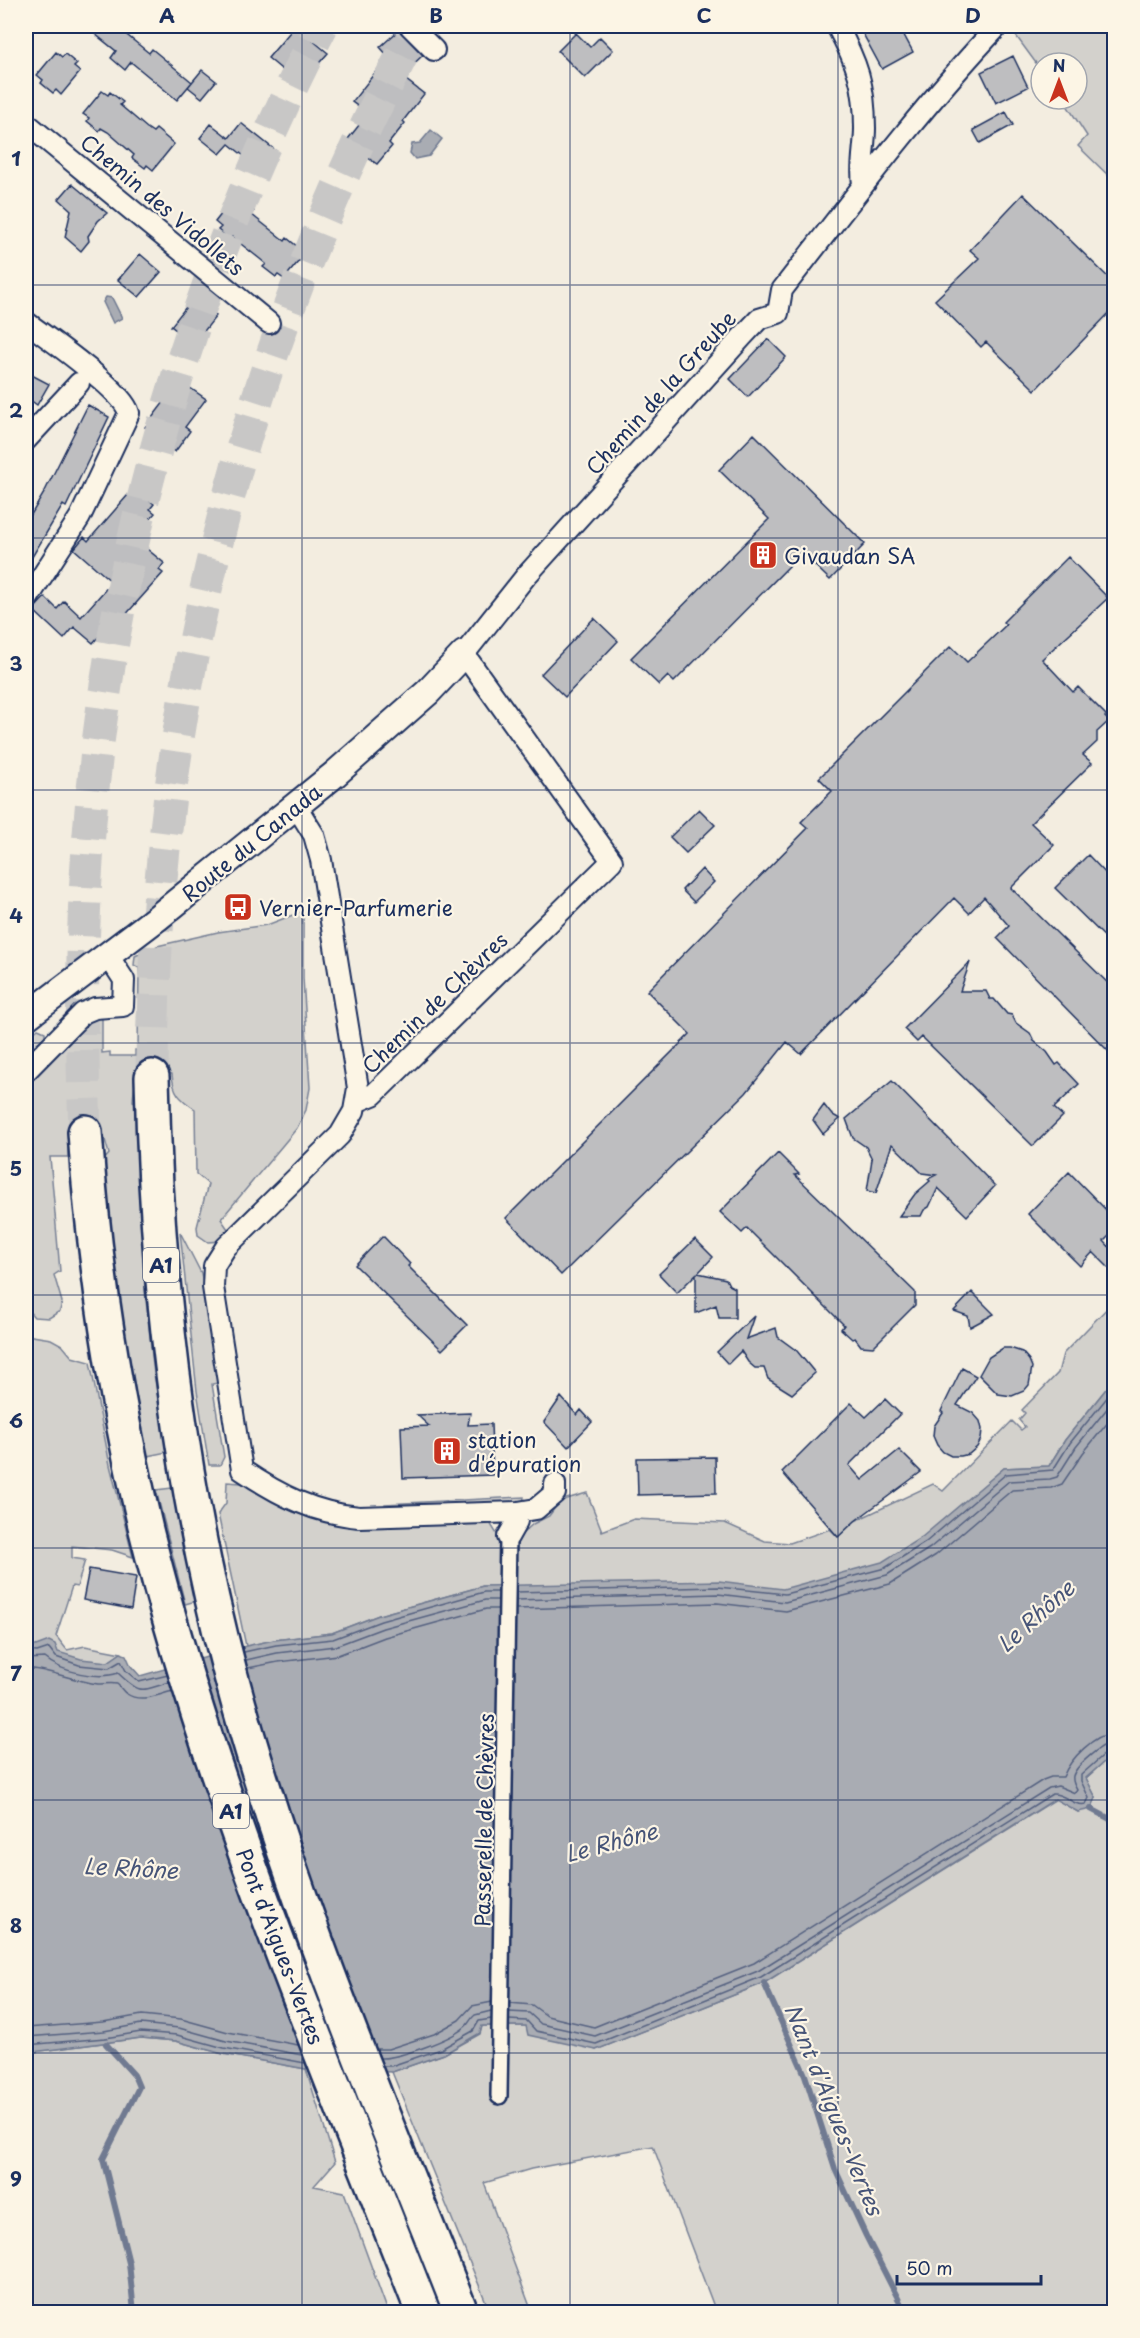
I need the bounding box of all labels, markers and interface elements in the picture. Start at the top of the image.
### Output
text: A [159,0,175,30]
text: B [429,0,443,30]
text: C [696,0,712,30]
text: D [965,0,981,30]
north arrow [1029,51,1089,111]
text: N [1053,53,1065,77]
street label: Chemin des Vidollets [74,126,252,282]
text: 1 [11,143,21,173]
street label: Chemin de la Greube [577,303,743,481]
text: 2 [9,395,23,425]
building icon: Givaudan SA [747,539,779,571]
place label: Givaudan SA [784,539,916,571]
text: 3 [9,648,23,678]
street label: Route du Canada [174,775,329,909]
bus stop icon: Vernier-Parfumerie [222,891,254,923]
place label: Vernier-Parfumerie [259,891,453,923]
text: 4 [9,900,23,930]
street label: Chemin de Chèvres [354,924,514,1080]
text: 5 [10,1153,22,1183]
road number: A1 [143,1248,179,1282]
text: 6 [9,1405,23,1435]
place label: station d'épuration [468,1423,581,1479]
building icon: station d'épuration [431,1435,463,1467]
water label: Le Rhône [989,1571,1082,1659]
text: 7 [10,1658,22,1688]
street label: Passerelle de Chèvres [465,1713,501,1927]
road number: A1 [213,1794,249,1828]
water label: Le Rhône [561,1813,661,1869]
street label: Pont d'Aigues-Vertes [229,1843,333,2049]
water label: Le Rhône [83,1848,180,1886]
text: 8 [10,1910,22,1940]
water label: Nant d'Aigues-Vertes [778,1999,893,2222]
text: 9 [10,2163,22,2193]
scale bar [897,2248,1041,2286]
text: 50 m [906,2254,953,2281]

